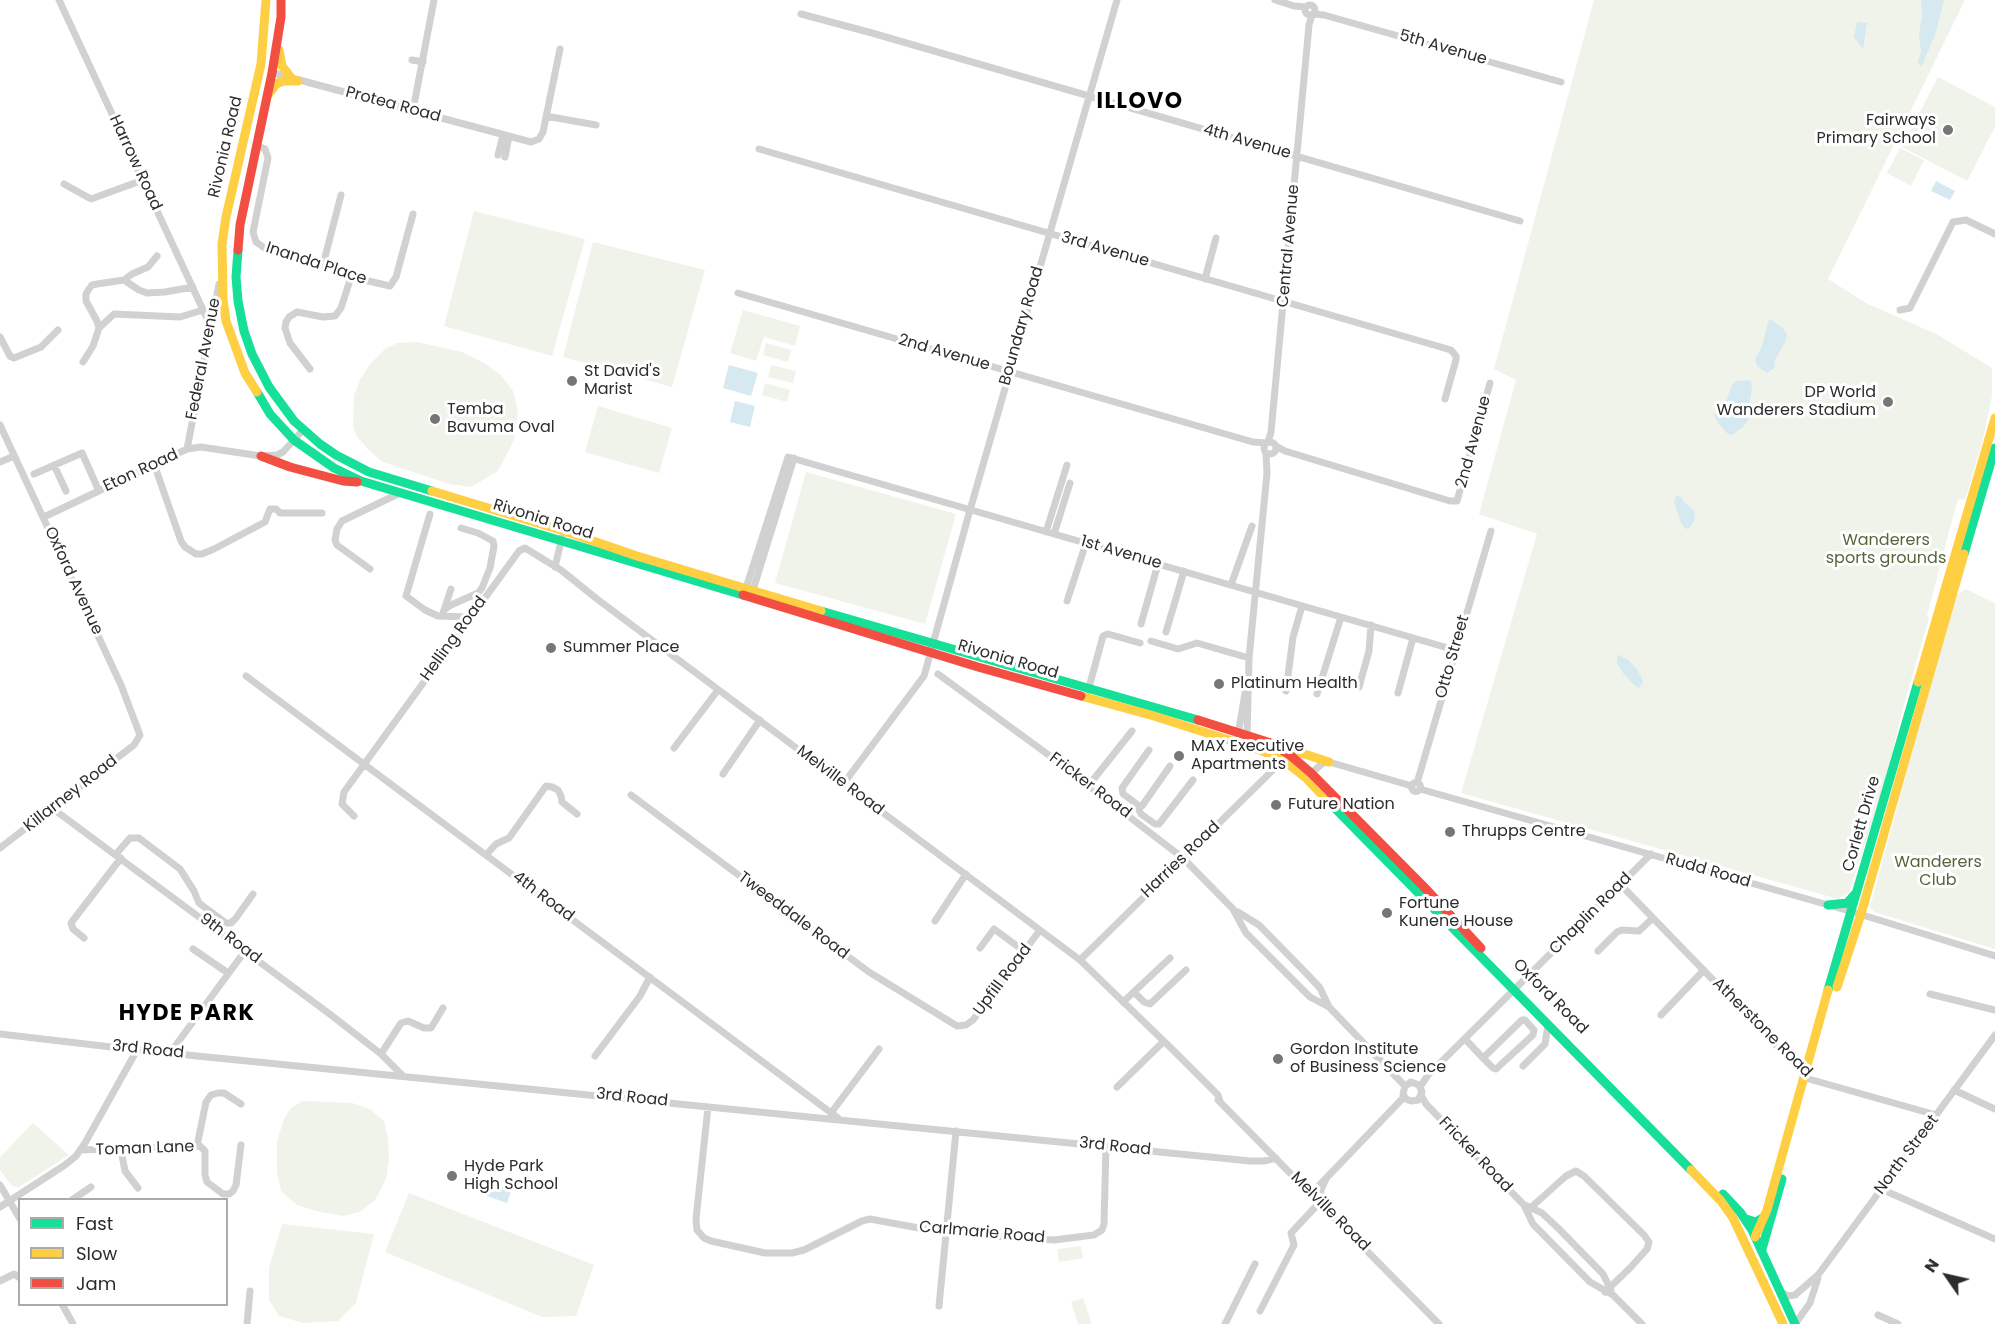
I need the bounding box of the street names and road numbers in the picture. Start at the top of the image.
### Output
street label: 5th Avenue [1397,26,1489,70]
street label: Protea Road [343,83,443,127]
street label: Rivonia Road [205,94,247,200]
street label: Harrow Road [105,112,165,214]
street label: 4th Avenue [1201,120,1293,164]
street label: Central Avenue [1274,184,1304,308]
street label: 3rd Avenue [1059,228,1151,272]
street label: Inanda Place [263,239,369,289]
street label: Boundary Road [996,264,1048,388]
street label: Federal Avenue [183,296,225,422]
street label: 2nd Avenue [896,331,992,375]
street label: 2nd Avenue [1452,394,1496,490]
street label: Eton Road [101,445,181,497]
street label: Rivonia Road [491,496,595,544]
street label: Oxford Avenue [40,524,106,638]
street label: 1st Avenue [1078,532,1164,574]
street label: Helling Road [417,593,491,685]
street label: Otto Street [1432,613,1474,701]
street label: Rivonia Road [955,636,1061,684]
street label: Melville Road [793,742,887,820]
street label: Fricker Road [1045,749,1135,823]
street label: Killarney Road [20,752,122,836]
street label: Corlett Drive [1839,774,1885,874]
street label: Harries Road [1138,818,1224,902]
street label: Rudd Road [1663,850,1753,892]
street label: 4th Road [508,868,578,926]
street label: Tweeddale Road [734,868,852,964]
street label: Chaplin Road [1546,869,1636,959]
street label: 9th Road [195,910,265,968]
street label: Upfill Road [970,940,1036,1020]
street label: Oxford Road [1508,955,1592,1039]
street label: Atherstone Road [1708,974,1816,1082]
street label: 3rd Road [111,1037,185,1063]
street label: 3rd Road [595,1085,669,1111]
street label: North Street [1871,1111,1943,1199]
street label: Fricker Road [1434,1113,1516,1197]
street label: 3rd Road [1078,1134,1152,1160]
street label: Toman Lane [95,1138,195,1160]
street label: Melville Road [1286,1168,1374,1256]
street label: Carlmarie Road [918,1218,1046,1248]

